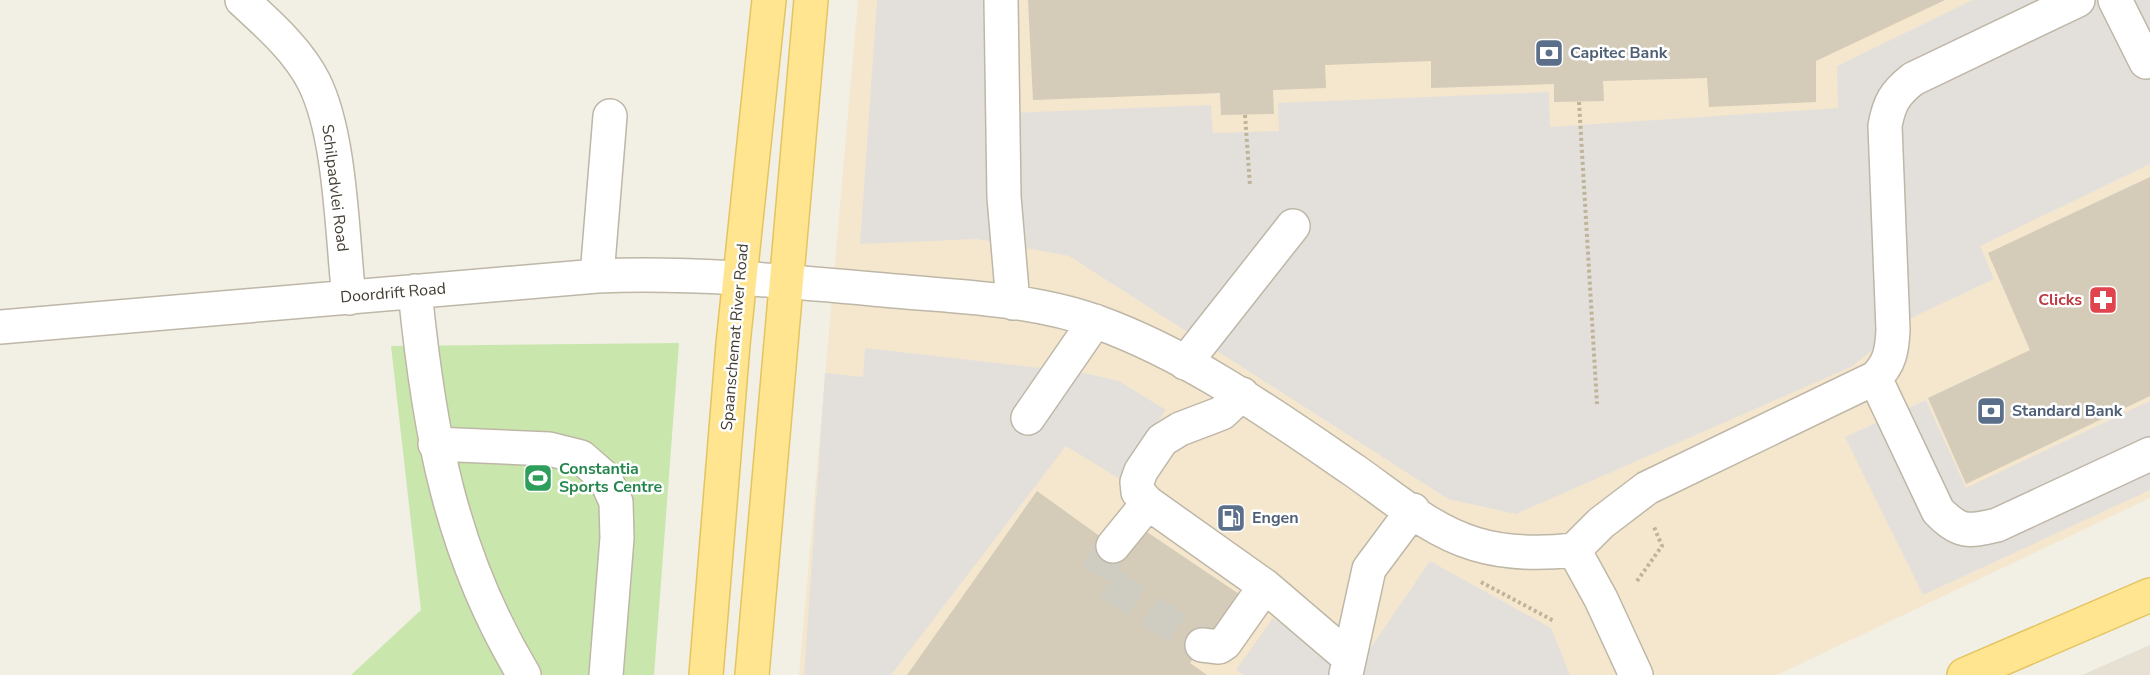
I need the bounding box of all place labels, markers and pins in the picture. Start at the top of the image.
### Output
bank icon: Capitec Bank [1533,37,1565,69]
place label: Capitec Bank [1570,42,1668,64]
pharmacy icon: Clicks [2087,284,2119,316]
place label: Clicks [2038,289,2082,311]
bank icon: Standard Bank [1975,395,2007,427]
place label: Standard Bank [2012,400,2123,422]
place label: Constantia Sports Centre [559,458,663,498]
sports icon: Constantia Sports Centre [522,462,554,494]
fuel station icon: Engen [1215,502,1247,534]
place label: Engen [1252,507,1299,529]

